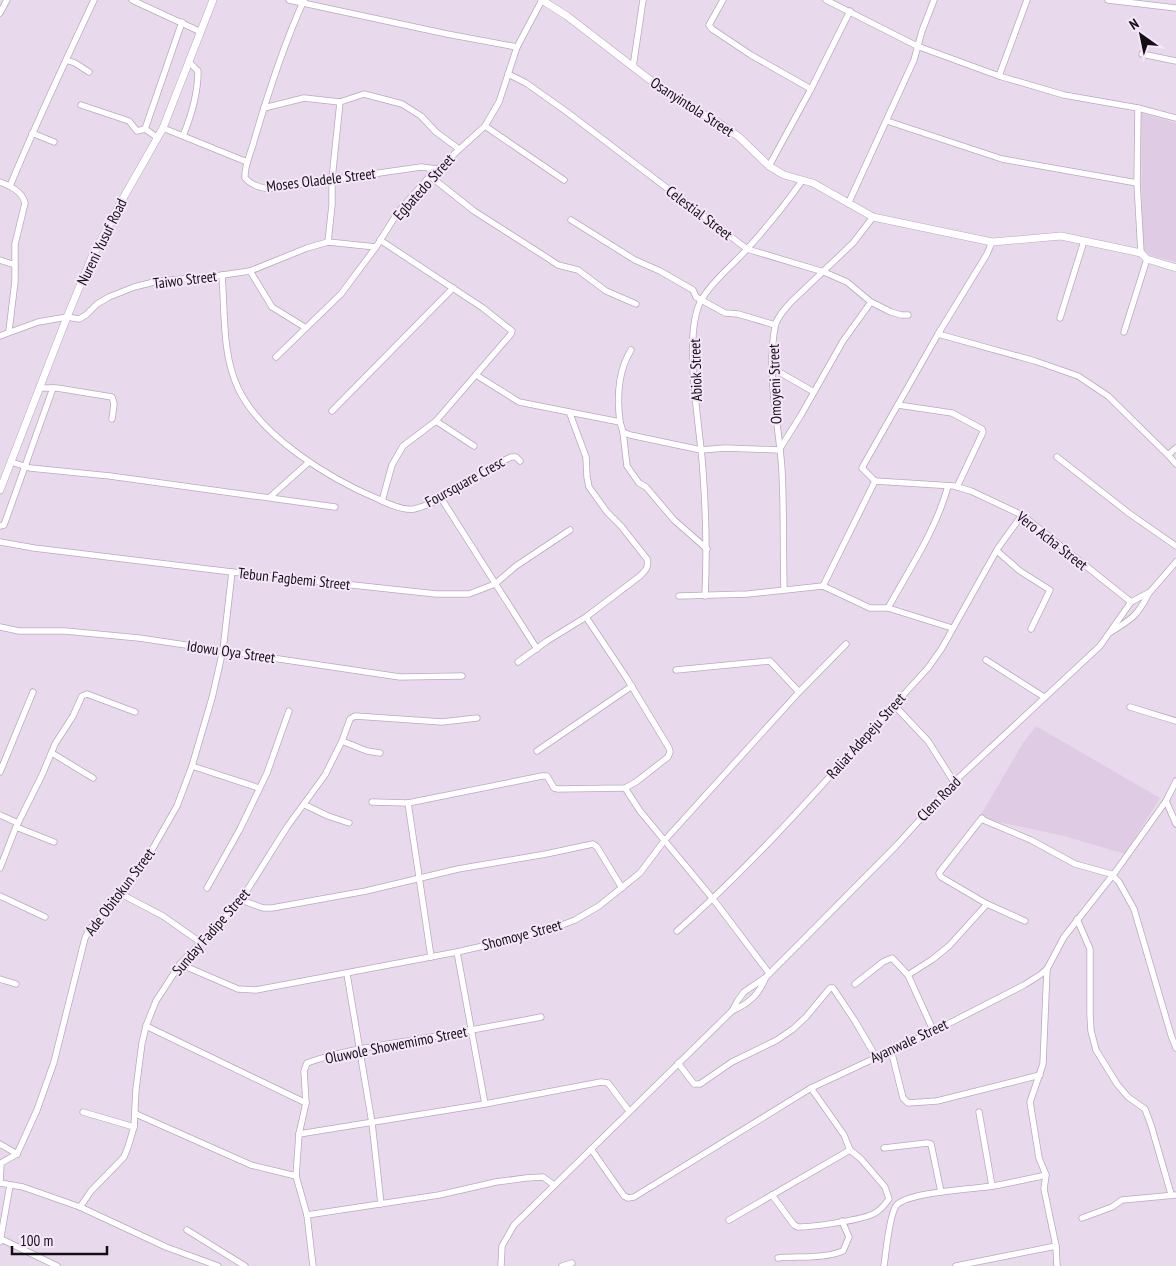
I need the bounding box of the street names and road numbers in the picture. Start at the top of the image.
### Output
street label: Osanyintola Street [647,73,738,141]
street label: Egbatedo Street [389,150,458,224]
street label: Moses Oladele Street [265,163,377,196]
street label: Celestial Street [662,181,736,244]
street label: Nureni Yusuf Road [72,195,131,288]
street label: Taiwo Street [152,266,218,293]
street label: Abiok Street [685,338,706,402]
street label: Omoyeni Street [764,344,785,424]
street label: Foursquare Cresc [422,452,509,511]
street label: Vero Acha Street [1012,506,1092,574]
street label: Tebun Fagbemi Street [237,563,351,594]
street label: Idowu Oya Street [186,636,276,667]
street label: Raliat Adepeju Street [822,689,909,783]
street label: Clem Road [913,772,965,825]
street label: Ade Obitokun Street [81,844,159,939]
street label: Sunday Fadipe Street [168,884,254,979]
street label: Shomoye Street [480,915,564,954]
street label: Ayanwale Street [867,1014,951,1067]
street label: Oluwole Showemimo Street [323,1021,468,1068]

